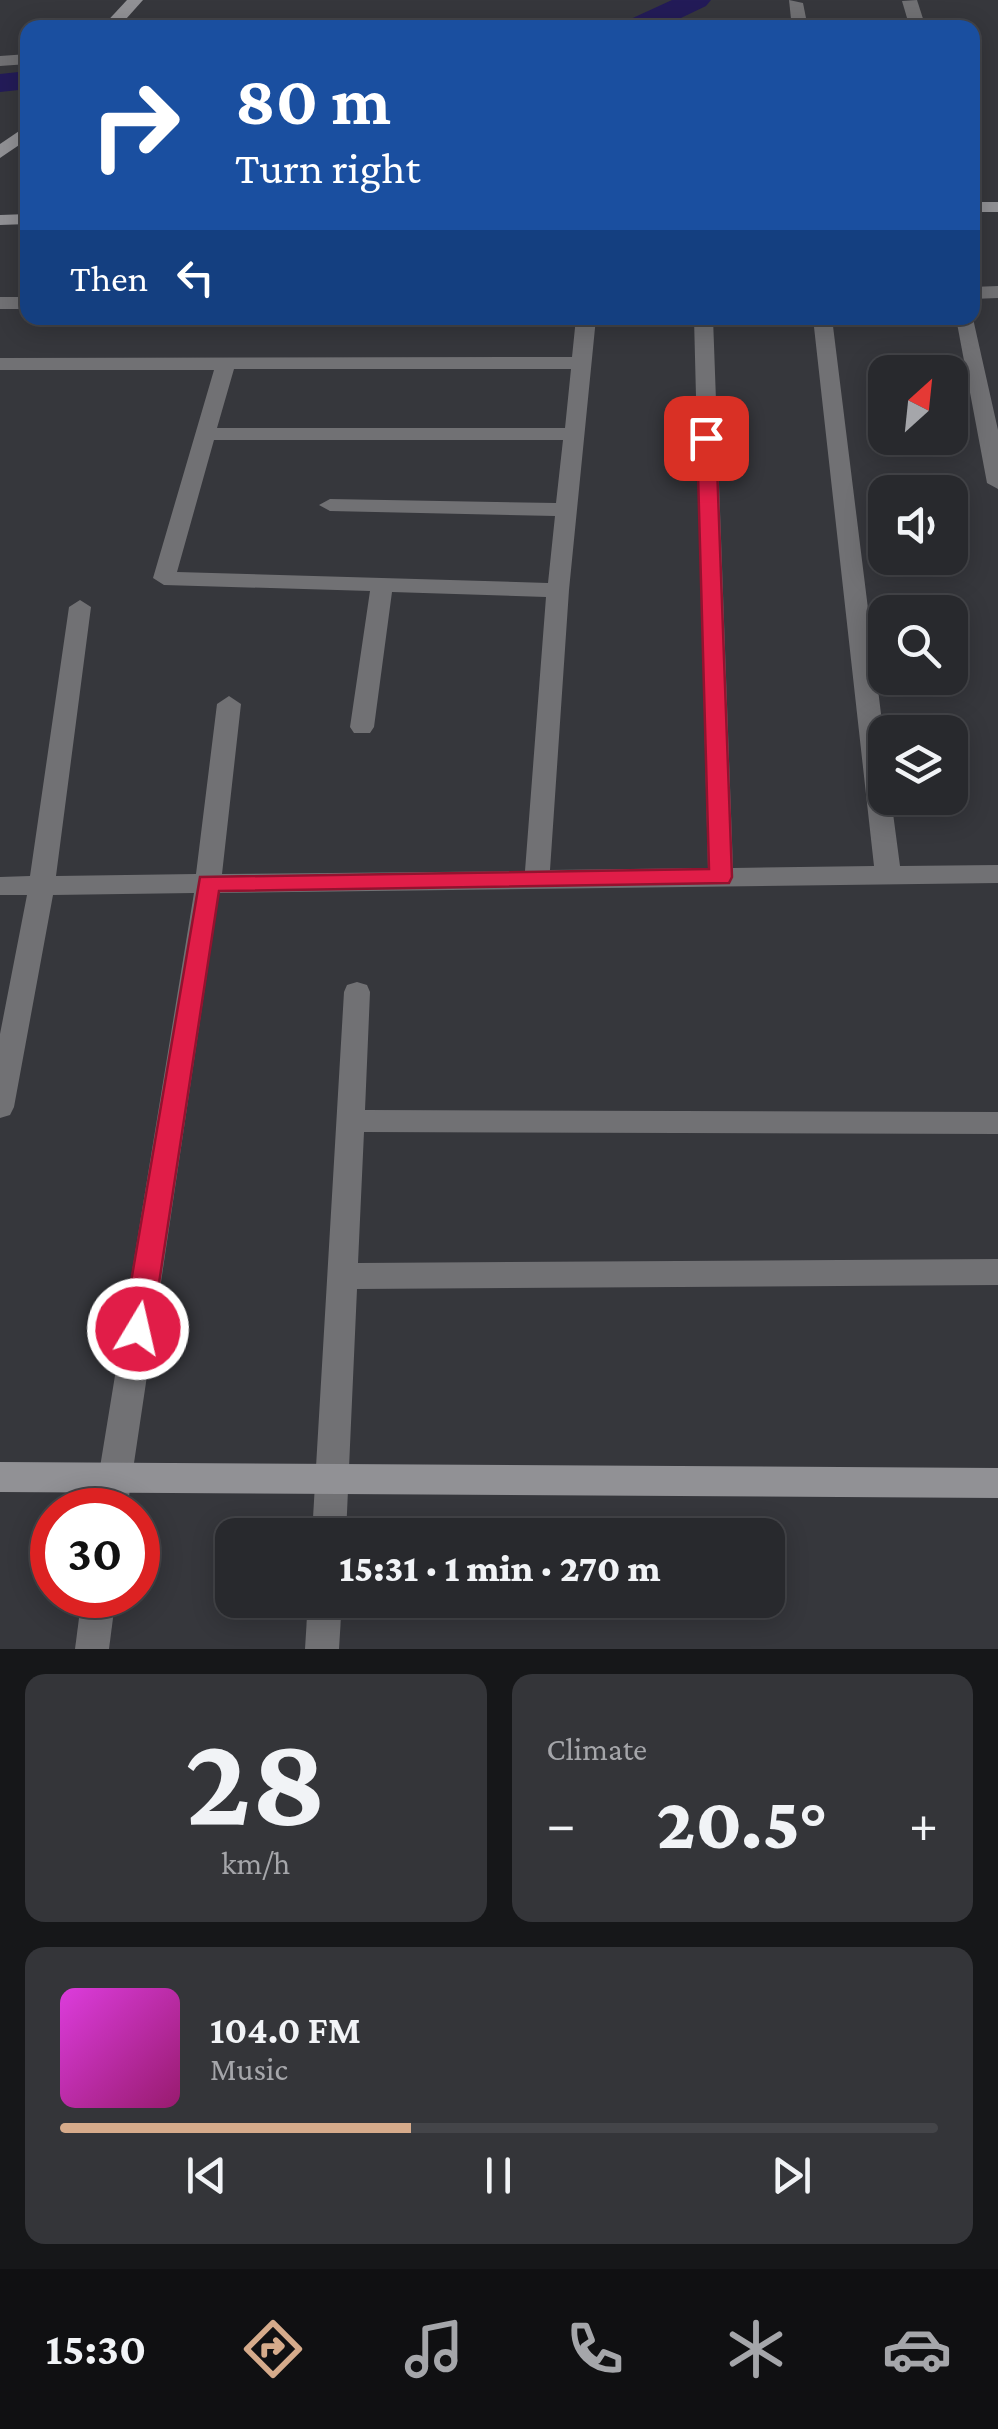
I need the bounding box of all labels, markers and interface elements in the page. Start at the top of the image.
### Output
icon: right [70,60,200,190]
text: 80 m [235,61,391,139]
text: Turn right [235,143,420,193]
icon: left [168,250,223,305]
text: Then [70,257,148,299]
north arrow [868,355,968,455]
map controls [868,355,968,815]
pin [664,396,749,481]
icon: arrive [679,411,734,466]
button: sound [868,475,968,575]
button: search [868,595,968,695]
button: layers [868,715,968,815]
position arrow [86,1277,190,1381]
speed limit sign: 30 [30,1488,160,1618]
text: 15:31 · 1 min · 270 m [339,1547,661,1589]
text: 28 [185,1707,327,1852]
text: Climate [547,1731,647,1767]
text: 20.5° [656,1781,828,1864]
text: − [547,1793,576,1854]
text: + [909,1793,938,1854]
text: km/h [221,1845,290,1881]
text: 104.0 FM [210,2009,361,2051]
text: Music [210,2051,288,2087]
icon: previous [179,2148,234,2203]
icon: pause [471,2148,526,2203]
icon: next [764,2148,819,2203]
icon: directions [238,2314,308,2384]
icon: music [399,2314,469,2384]
icon: phone [560,2314,630,2384]
icon: climate [721,2314,791,2384]
icon: car [882,2314,952,2384]
text: 15:30 [46,2324,146,2374]

